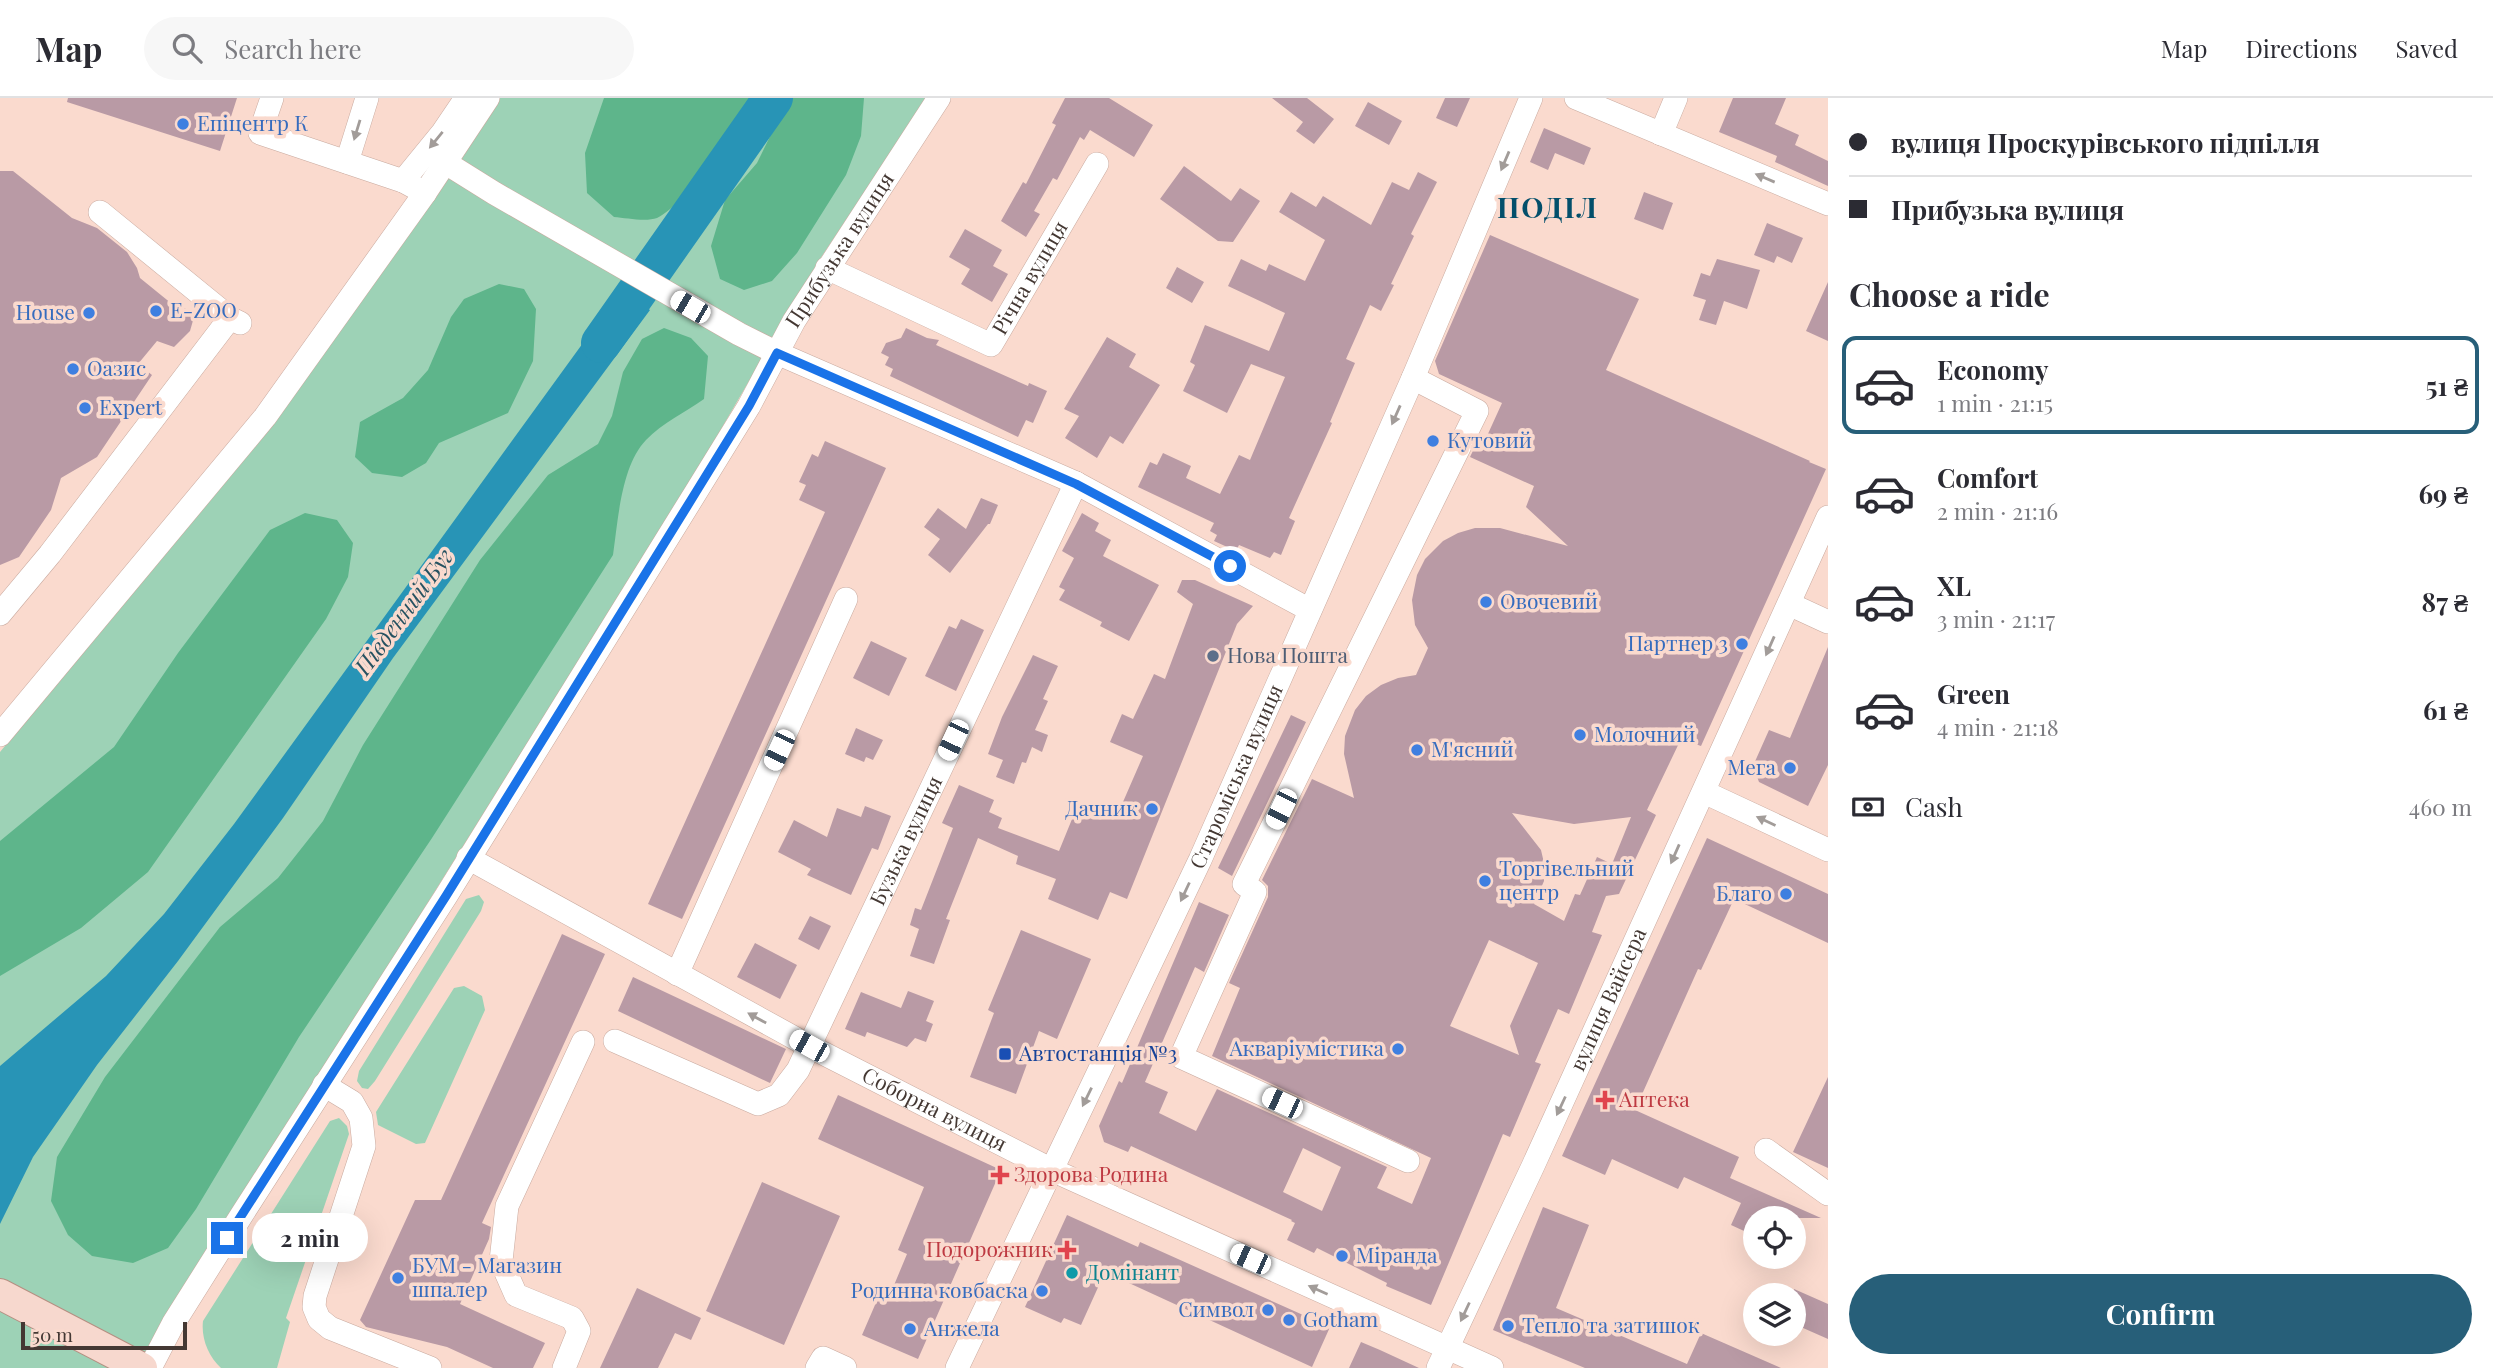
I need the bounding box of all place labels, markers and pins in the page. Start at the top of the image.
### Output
place label: Епіцентр К [197,108,308,136]
marker: Епіцентр К [175,116,191,132]
place label: E-ZOO [170,295,237,323]
place label: House [16,297,75,325]
marker: E-ZOO [148,303,164,319]
marker: House [81,305,97,321]
place label: Оазис [87,353,146,381]
marker: Оазис [65,361,81,377]
place label: Expert [99,392,163,420]
marker: Expert [77,400,93,416]
place label: Кутовий [1447,425,1532,453]
marker: Кутовий [1425,433,1441,449]
place label: Овочевий [1500,586,1598,614]
marker: Овочевий [1478,594,1494,610]
place label: Партнер 3 [1628,628,1728,656]
marker: Партнер 3 [1734,636,1750,652]
place label: Нова Пошта [1227,640,1349,668]
marker: Нова Пошта [1205,648,1221,664]
place label: Молочний [1594,719,1695,747]
marker: Молочний [1572,727,1588,743]
place label: М'ясний [1431,734,1514,762]
marker: М'ясний [1409,742,1425,758]
place label: Мега [1727,752,1777,780]
marker: Мега [1782,760,1798,776]
place label: Дачник [1065,793,1138,821]
marker: Дачник [1144,801,1160,817]
place label: Торгівельний центр [1499,853,1634,905]
marker: Торгівельний центр [1477,873,1493,889]
place label: Благо [1716,878,1772,906]
marker: Благо [1778,886,1794,902]
place label: Акваріумістика [1228,1033,1385,1061]
place label: Автостанція №3 [1018,1038,1177,1066]
marker: Акваріумістика [1390,1041,1406,1057]
marker: Автостанція №3 [997,1046,1013,1062]
place label: Аптека [1618,1084,1690,1112]
marker: Аптека [1597,1092,1613,1108]
place label: Здорова Родина [1014,1159,1169,1187]
marker: Здорова Родина [992,1167,1008,1183]
place label: Подорожник [926,1234,1053,1262]
place label: Міранда [1356,1240,1438,1268]
marker: Подорожник [1059,1242,1075,1258]
marker: Міранда [1334,1248,1350,1264]
place label: БУМ - Магазин шпалер [412,1250,562,1302]
place label: Домінант [1086,1257,1179,1285]
marker: Домінант [1064,1265,1080,1281]
marker: БУМ - Магазин шпалер [390,1270,406,1286]
place label: Родинна ковбаска [851,1275,1029,1303]
marker: Родинна ковбаска [1034,1283,1050,1299]
place label: Символ [1178,1294,1254,1322]
marker: Символ [1260,1302,1276,1318]
place label: Gotham [1303,1304,1379,1332]
place label: Тепло та затишок [1522,1310,1700,1338]
marker: Gotham [1281,1312,1297,1328]
place label: Анжела [923,1313,1000,1341]
marker: Тепло та затишок [1500,1318,1516,1334]
marker: Анжела [902,1321,918,1337]

